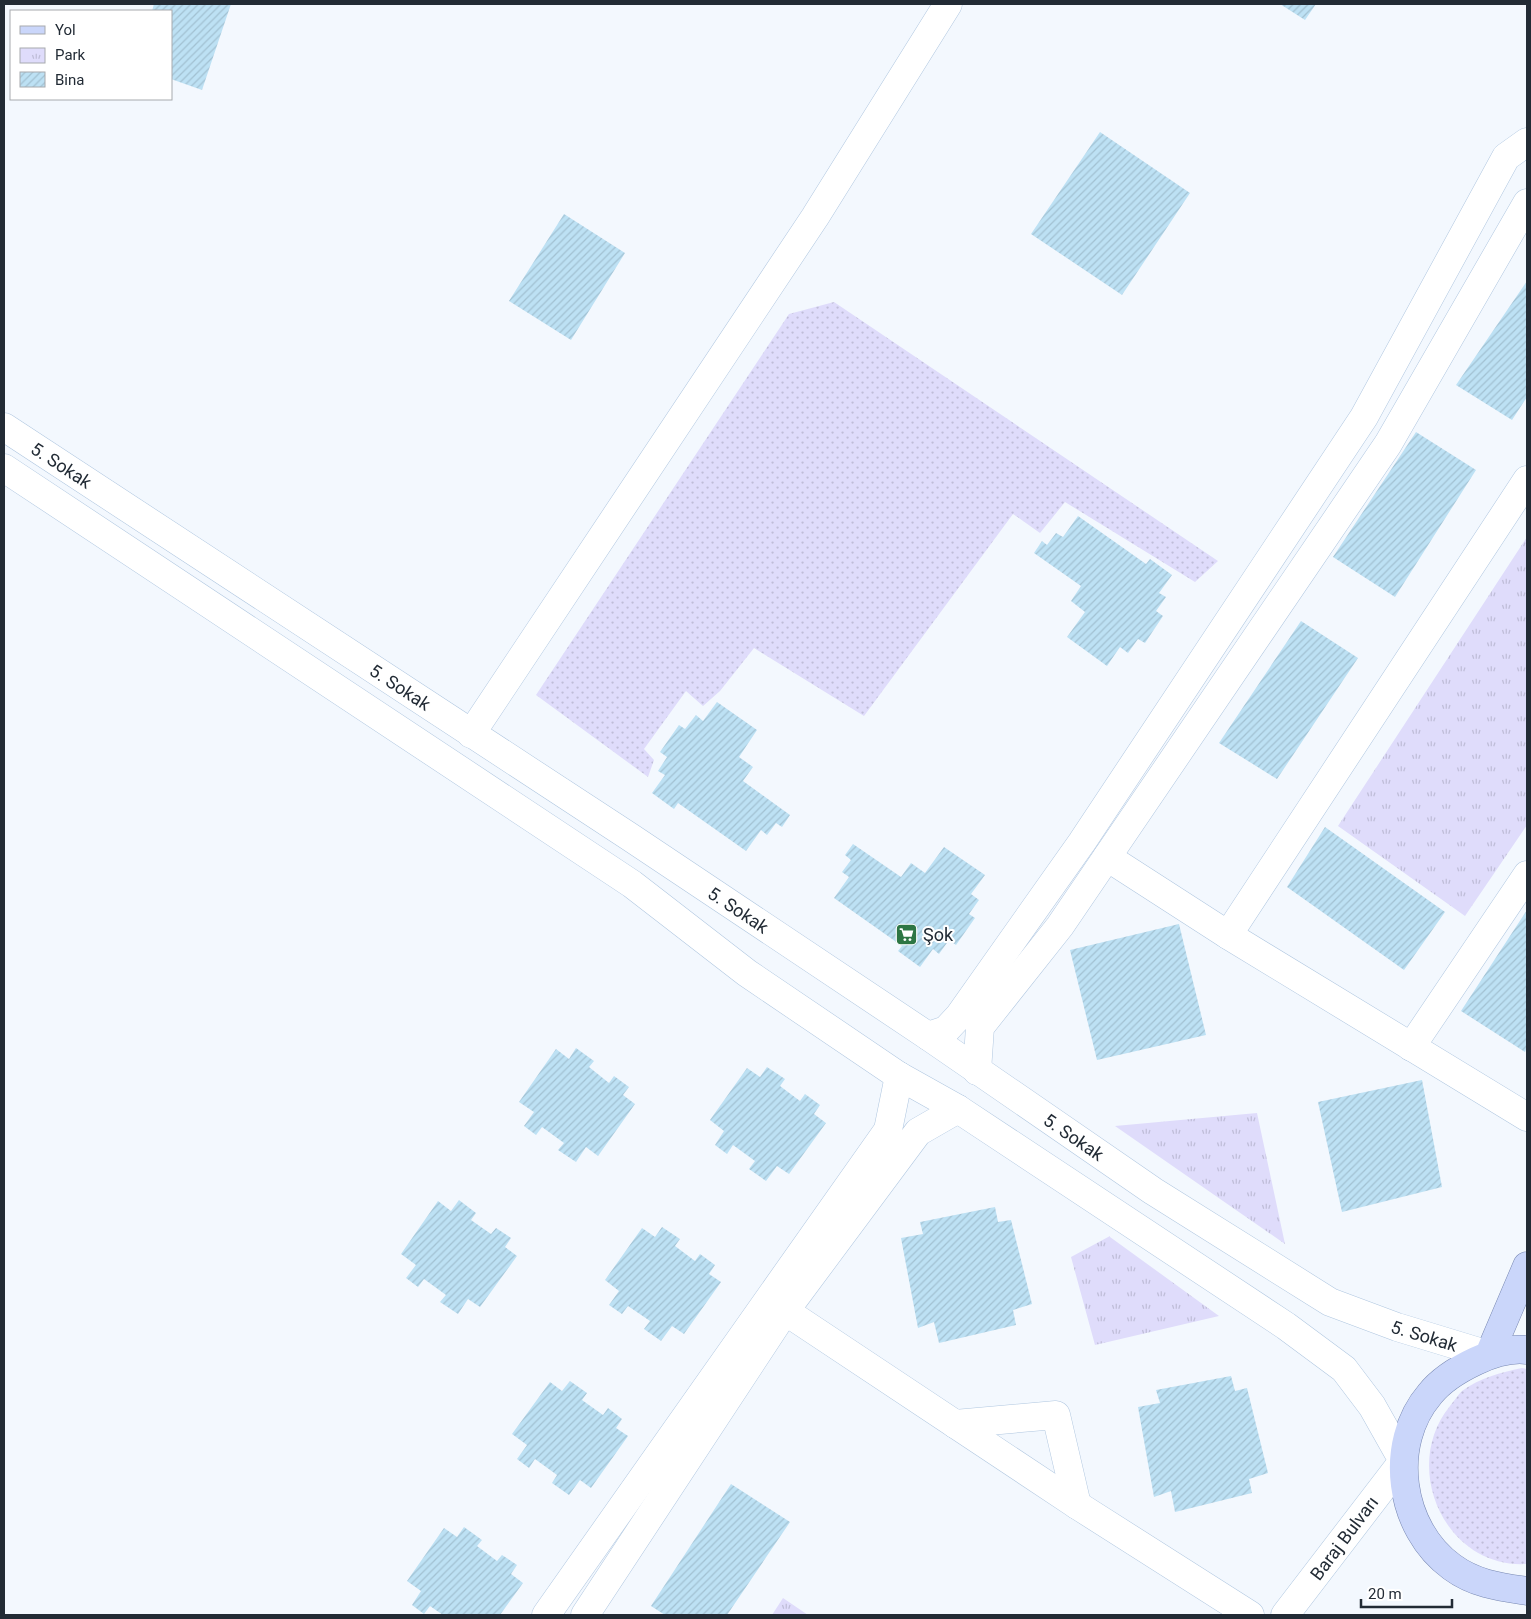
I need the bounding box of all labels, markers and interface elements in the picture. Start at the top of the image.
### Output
legend [10,10,172,100]
text: Yol [55,21,76,39]
text: Park [55,46,86,64]
text: Bina [55,71,84,89]
street label: 5. Sokak [27,437,97,493]
street label: 5. Sokak [366,659,436,715]
street label: 5. Sokak [704,882,774,938]
supermarket icon: Şok [895,922,919,946]
place label: Şok [923,924,954,945]
street label: 5. Sokak [1040,1109,1109,1165]
street label: 5. Sokak [1388,1315,1461,1356]
street label: Baraj Bulvarı [1306,1492,1382,1584]
scale bar [1361,1576,1452,1608]
text: 20 m [1368,1585,1402,1603]

